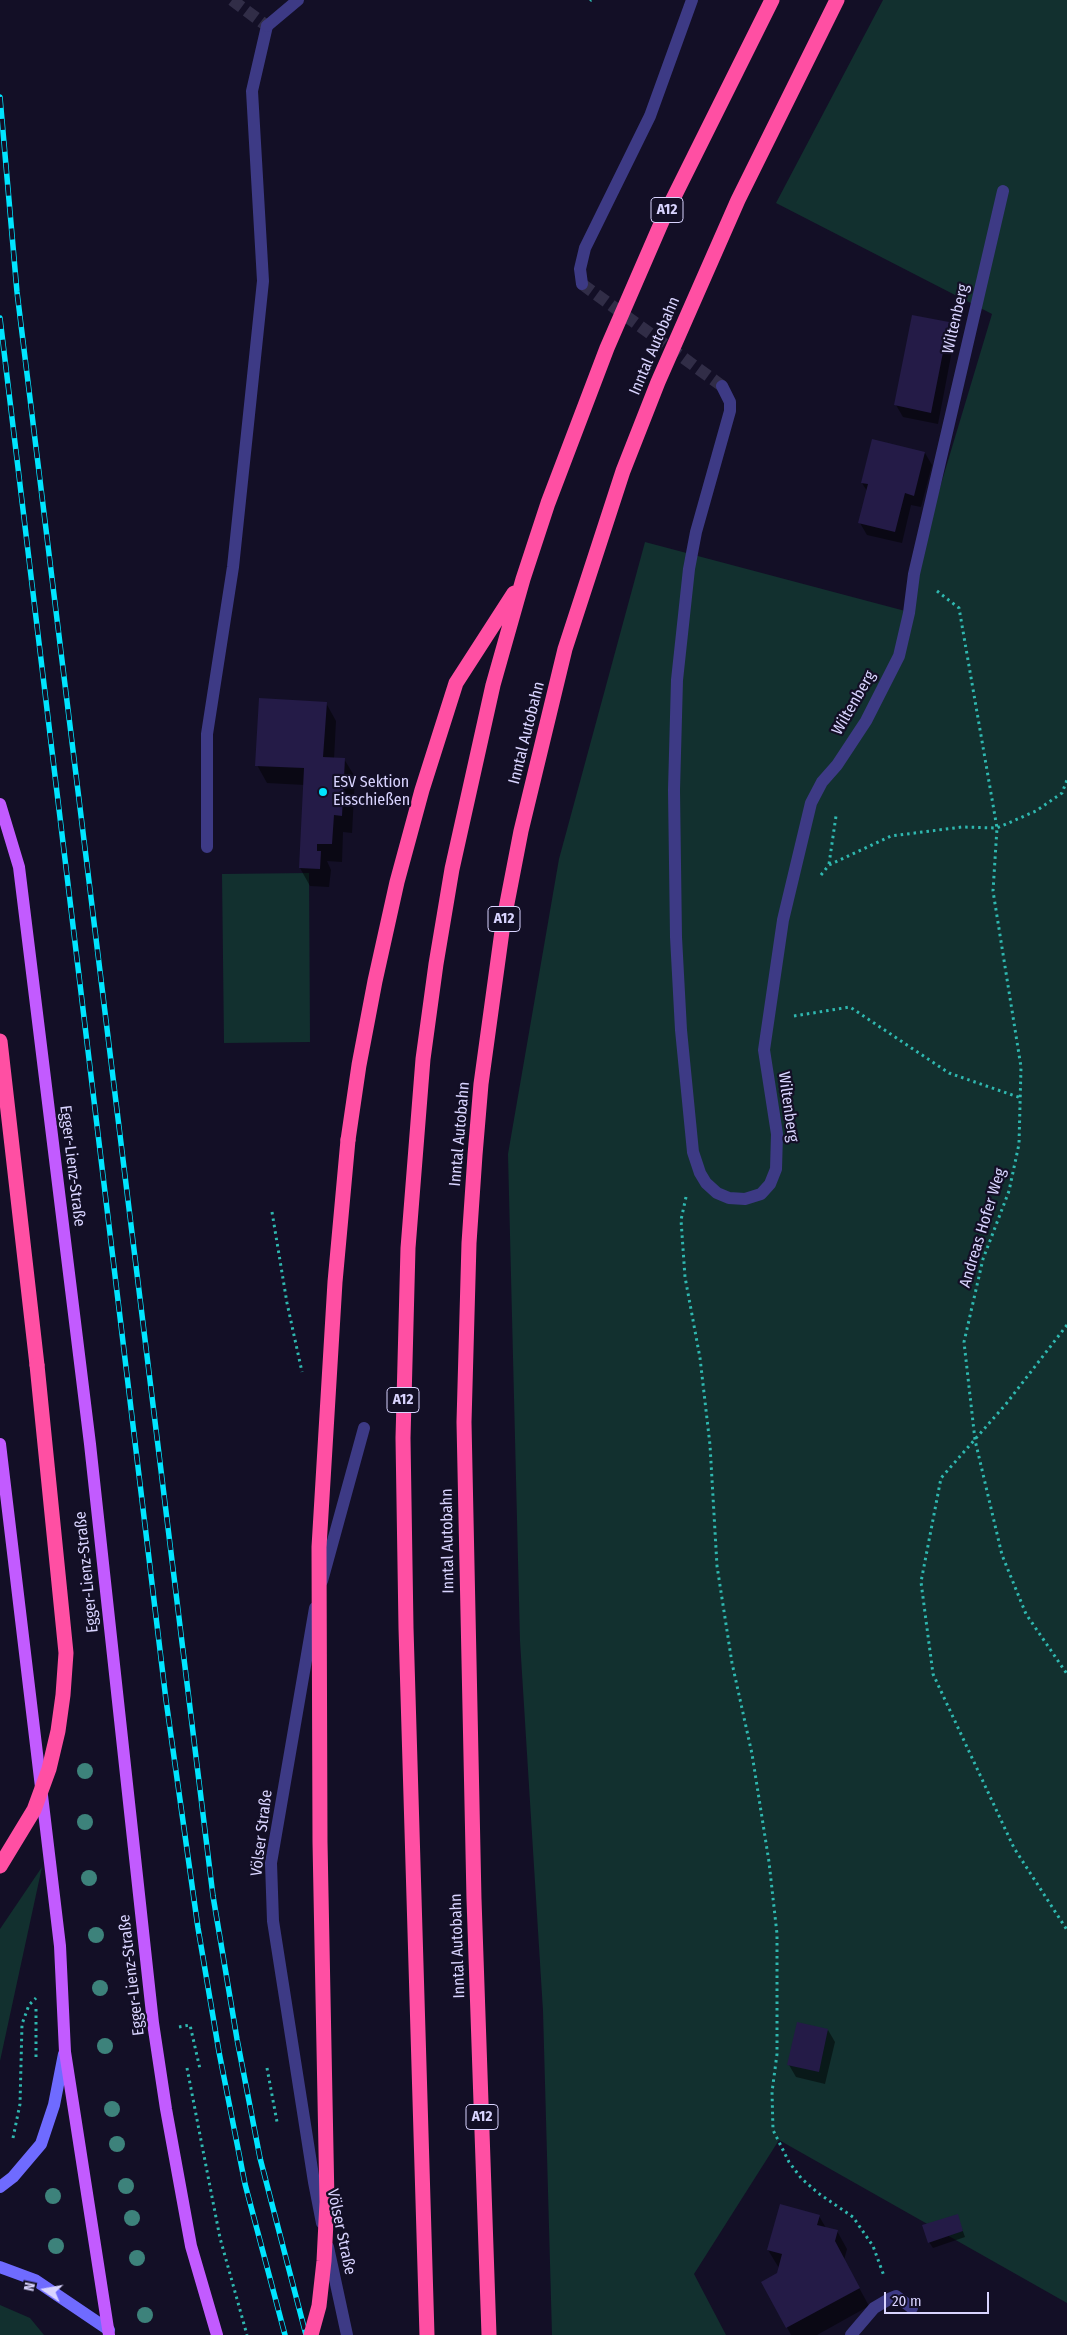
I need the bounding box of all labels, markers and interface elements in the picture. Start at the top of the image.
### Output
road number: A12 [651,198,683,222]
street label: Wiltenberg [939,282,973,356]
street label: Inntal Autobahn [626,294,684,398]
street label: Wiltenberg [828,668,880,738]
street label: Inntal Autobahn [505,680,549,786]
place label: ESV Sektion Eisschießen [333,773,410,811]
marker: ESV Sektion Eisschießen [317,786,329,798]
road number: A12 [488,906,520,932]
street label: Wiltenberg [774,1071,802,1143]
street label: Inntal Autobahn [446,1081,474,1187]
street label: Egger-Lienz-Straße [55,1104,89,1228]
street label: Andreas Hofer Weg [956,1166,1010,1290]
road number: A12 [387,1388,419,1412]
street label: Inntal Autobahn [437,1488,459,1594]
street label: Egger-Lienz-Straße [71,1510,103,1634]
street label: Völser Straße [247,1789,277,1877]
street label: Inntal Autobahn [447,1893,469,1999]
street label: Egger-Lienz-Straße [115,1913,149,2037]
road number: A12 [466,2104,498,2130]
street label: Völser Straße [323,2187,359,2277]
north arrow [20,2265,70,2315]
text: N [21,2281,39,2293]
scale bar [887,2282,992,2314]
text: 20 m [892,2292,922,2310]

